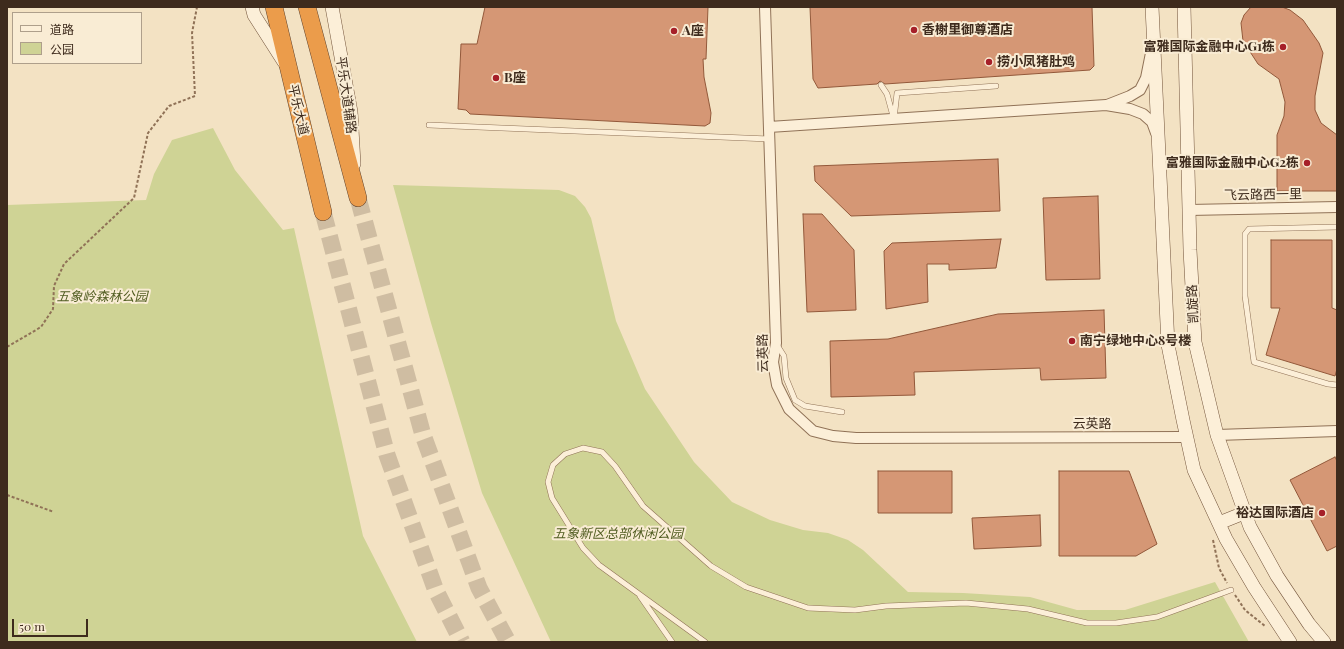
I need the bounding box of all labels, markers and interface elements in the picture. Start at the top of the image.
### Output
legend [12,12,142,64]
text: 道路 [50,21,74,37]
place label: 香榭里御尊酒店 [922,22,1013,38]
place label: A座 [682,23,704,39]
marker: 香榭里御尊酒店 [909,25,919,35]
marker: A座 [669,26,679,36]
place label: 富雅国际金融中心G1栋 [1143,39,1275,55]
text: 公园 [50,41,74,57]
marker: 富雅国际金融中心G1栋 [1278,42,1288,52]
place label: 捞小凤猪肚鸡 [997,54,1075,70]
street label: 平乐大道辅路 [333,55,359,135]
marker: 捞小凤猪肚鸡 [984,57,994,67]
place label: B座 [504,70,526,86]
marker: B座 [491,73,501,83]
street label: 平乐大道 [285,83,311,137]
place label: 富雅国际金融中心G2栋 [1166,155,1299,171]
marker: 富雅国际金融中心G2栋 [1302,158,1312,168]
street label: 飞云路西一里 [1224,187,1302,203]
street label: 凯旋路 [1184,284,1202,324]
park label: 五象岭森林公园 [57,289,147,305]
street label: 云英路 [755,333,771,373]
place label: 南宁绿地中心8号楼 [1080,333,1191,349]
marker: 南宁绿地中心8号楼 [1067,336,1077,346]
street label: 云英路 [1073,416,1111,432]
place label: 裕达国际酒店 [1236,505,1314,521]
marker: 裕达国际酒店 [1317,508,1327,518]
park label: 五象新区总部休闲公园 [553,526,683,542]
scale bar [14,611,90,637]
text: 50 m [19,618,45,634]

